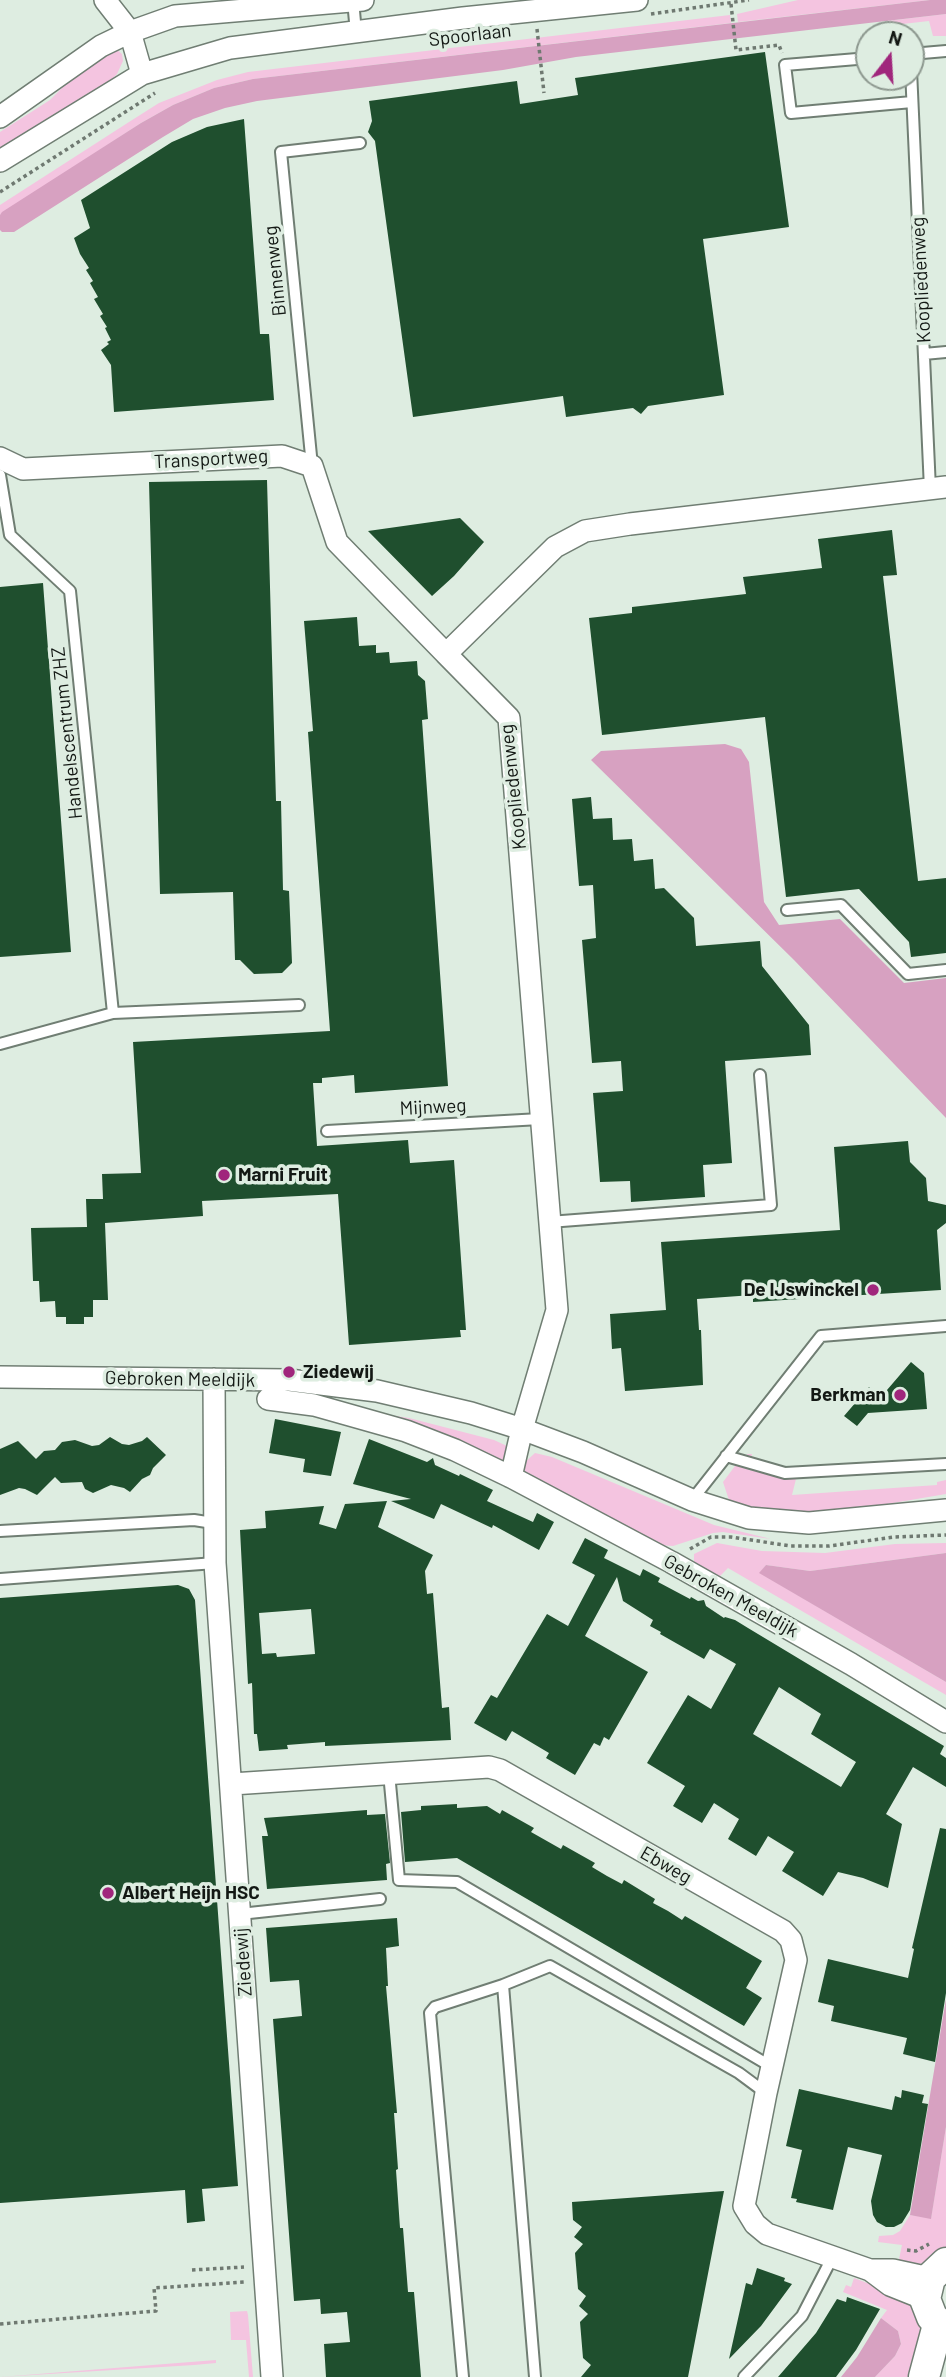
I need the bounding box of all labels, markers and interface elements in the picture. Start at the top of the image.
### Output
street label: Spoorlaan [427,19,513,51]
north arrow [855,21,925,91]
text: N [886,25,905,50]
street label: Koopliedenweg [906,216,936,344]
street label: Binnenweg [259,225,291,317]
street label: Transportweg [153,445,269,473]
street label: Handelscentrum ZHZ [47,646,87,820]
street label: Koopliedenweg [495,723,531,851]
street label: Mijnweg [399,1094,467,1120]
place label: Marni Fruit [238,1164,328,1186]
marker: Marni Fruit [216,1167,232,1183]
place label: De IJswinckel [744,1279,859,1301]
marker: De IJswinckel [865,1282,881,1298]
place label: Ziedewij [303,1361,374,1383]
marker: Ziedewij [281,1364,297,1380]
street label: Gebroken Meeldijk [105,1366,255,1392]
place label: Berkman [810,1384,886,1406]
marker: Berkman [892,1387,908,1403]
street label: Gebroken Meeldijk [660,1550,802,1642]
street label: Ebweg [636,1841,696,1889]
place label: Albert Heijn HSC [122,1882,260,1904]
marker: Albert Heijn HSC [100,1885,116,1901]
street label: Ziedewij [229,1927,257,1997]

